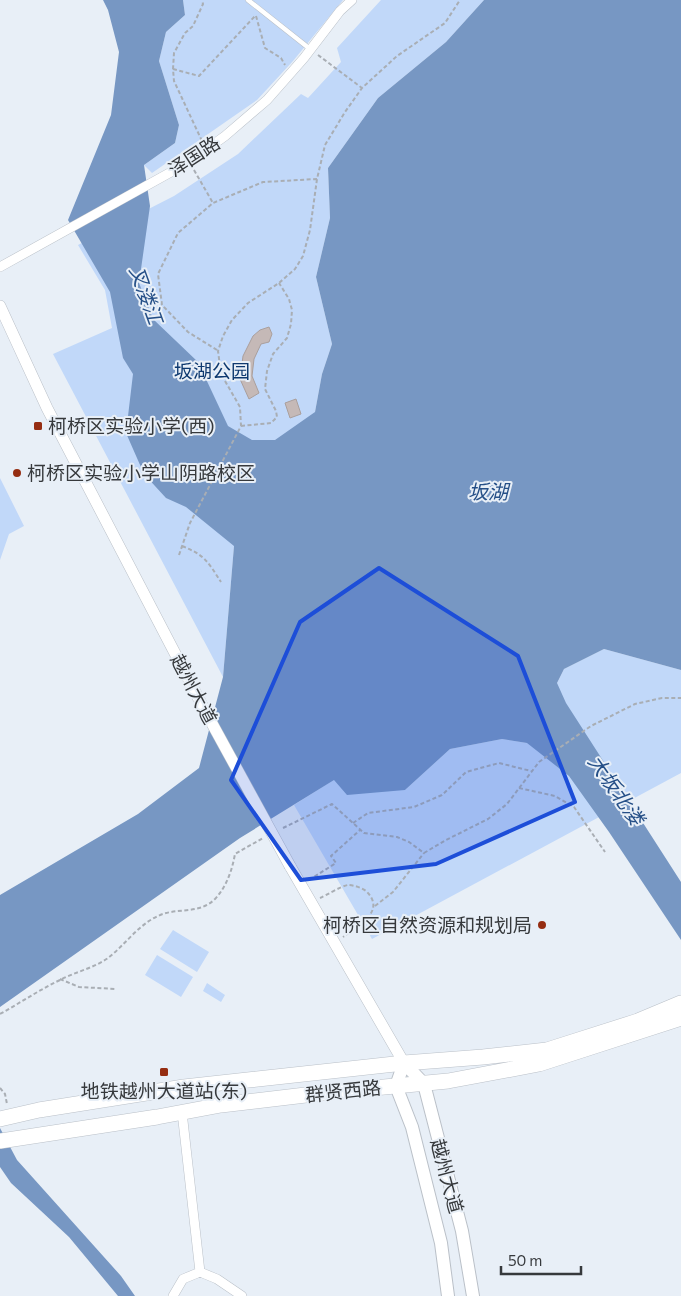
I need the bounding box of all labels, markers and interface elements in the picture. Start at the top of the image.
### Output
street label: 泽国路 [164,130,224,181]
water label: 叉溇江 [125,262,169,329]
park label: 坂湖公园 [174,359,250,382]
place label: 柯桥区实验小学(西) [48,414,215,437]
marker: 柯桥区实验小学(西) [32,420,44,432]
place label: 柯桥区实验小学山阴路校区 [27,461,255,484]
marker: 柯桥区实验小学山阴路校区 [11,467,23,479]
water label: 坂湖 [468,479,511,503]
street label: 越州大道 [166,650,222,728]
water label: 大坂北溇 [584,750,651,831]
place label: 柯桥区自然资源和规划局 [323,913,532,936]
marker: 柯桥区自然资源和规划局 [536,919,548,931]
marker: 地铁越州大道站(东) [158,1066,170,1078]
street label: 群贤西路 [304,1075,382,1106]
place label: 地铁越州大道站(东) [81,1079,247,1102]
street label: 越州大道 [427,1136,468,1216]
scale bar [501,1244,581,1276]
text: 50 m [508,1251,542,1269]

